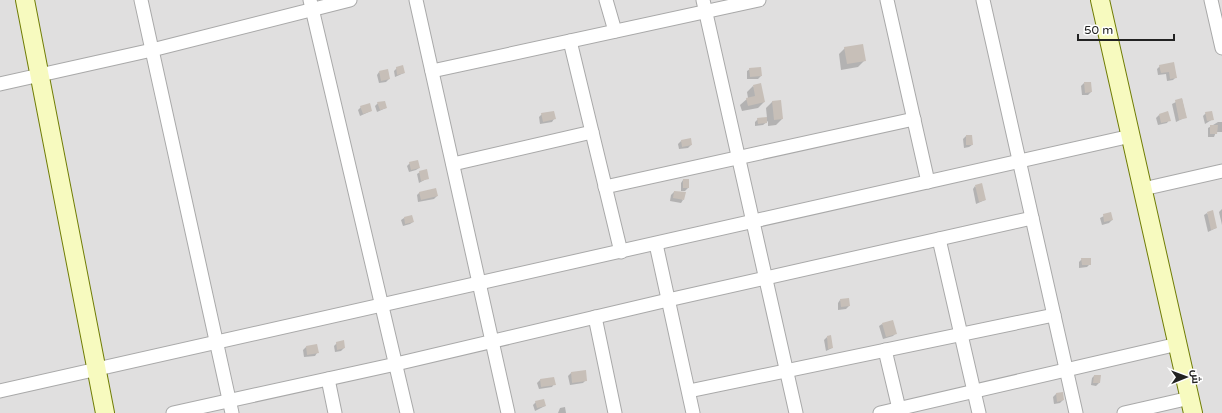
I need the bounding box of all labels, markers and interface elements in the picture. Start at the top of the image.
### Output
scale bar [1078,16,1174,42]
text: 50 m [1084,23,1113,37]
north arrow [1166,357,1206,397]
text: ش [1189,370,1202,384]

